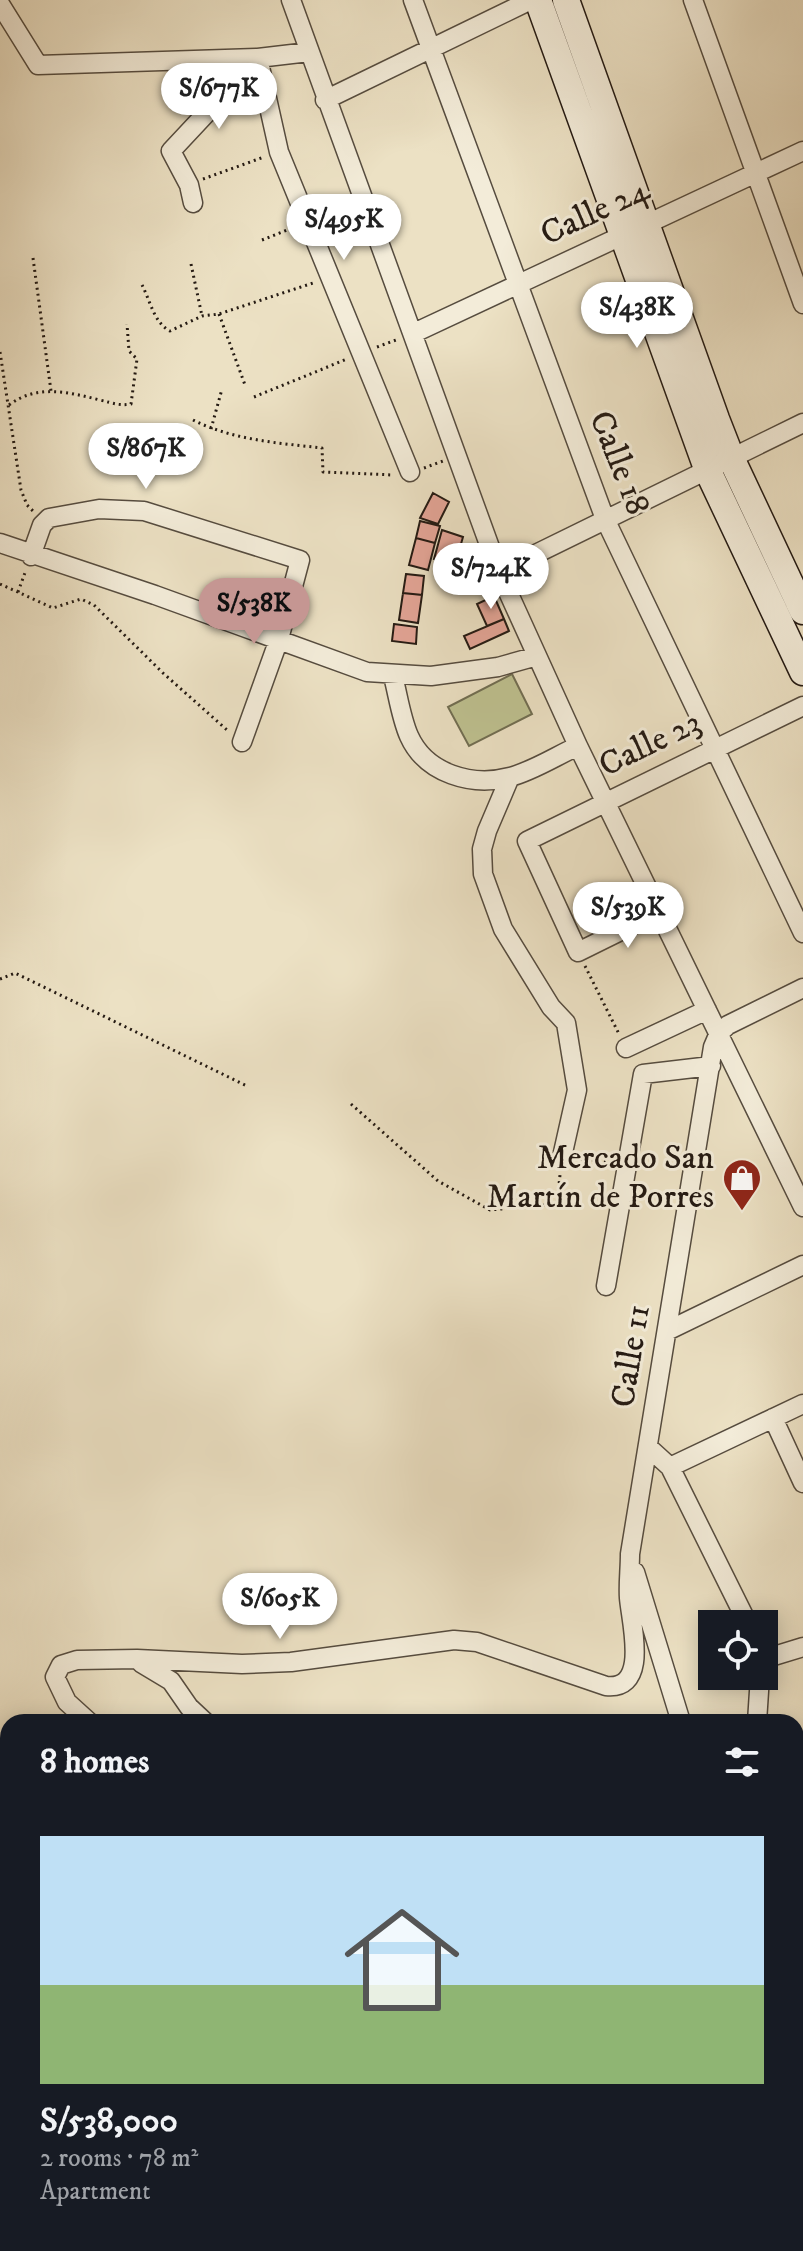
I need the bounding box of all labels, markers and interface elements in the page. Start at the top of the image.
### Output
pin: S/677K [154,63,284,131]
text: S/677K [179,72,259,105]
street label: Calle 24 [534,168,657,255]
pin: S/495K [279,194,409,262]
text: S/495K [304,203,384,236]
pin: S/438K [572,282,702,350]
text: S/438K [599,291,675,324]
street label: Calle 18 [579,405,659,521]
pin: S/867K [81,423,211,491]
text: S/867K [106,432,186,465]
pin: S/724K [426,543,556,611]
text: S/724K [451,552,531,585]
pin: S/538K [189,578,319,646]
text: S/538K [217,587,291,620]
street label: Calle 23 [592,701,708,787]
pin: S/539K [563,882,693,950]
text: S/539K [591,891,665,924]
place label: Mercado San Martín de Porres [487,1137,714,1218]
shop icon: Mercado San Martín de Porres [721,1157,763,1212]
street label: Calle 11 [602,1302,660,1410]
pin: S/605K [215,1573,345,1641]
text: S/605K [240,1582,320,1615]
map controls [698,1610,778,1690]
button: locate [698,1610,778,1690]
icon: filters [720,1740,764,1784]
text: 8 homes [40,1741,149,1783]
icon: home [330,1888,474,2032]
text: S/538,000 [40,2100,178,2142]
text: 2 rooms · 78 m² [40,2142,198,2175]
text: Apartment [40,2175,151,2208]

